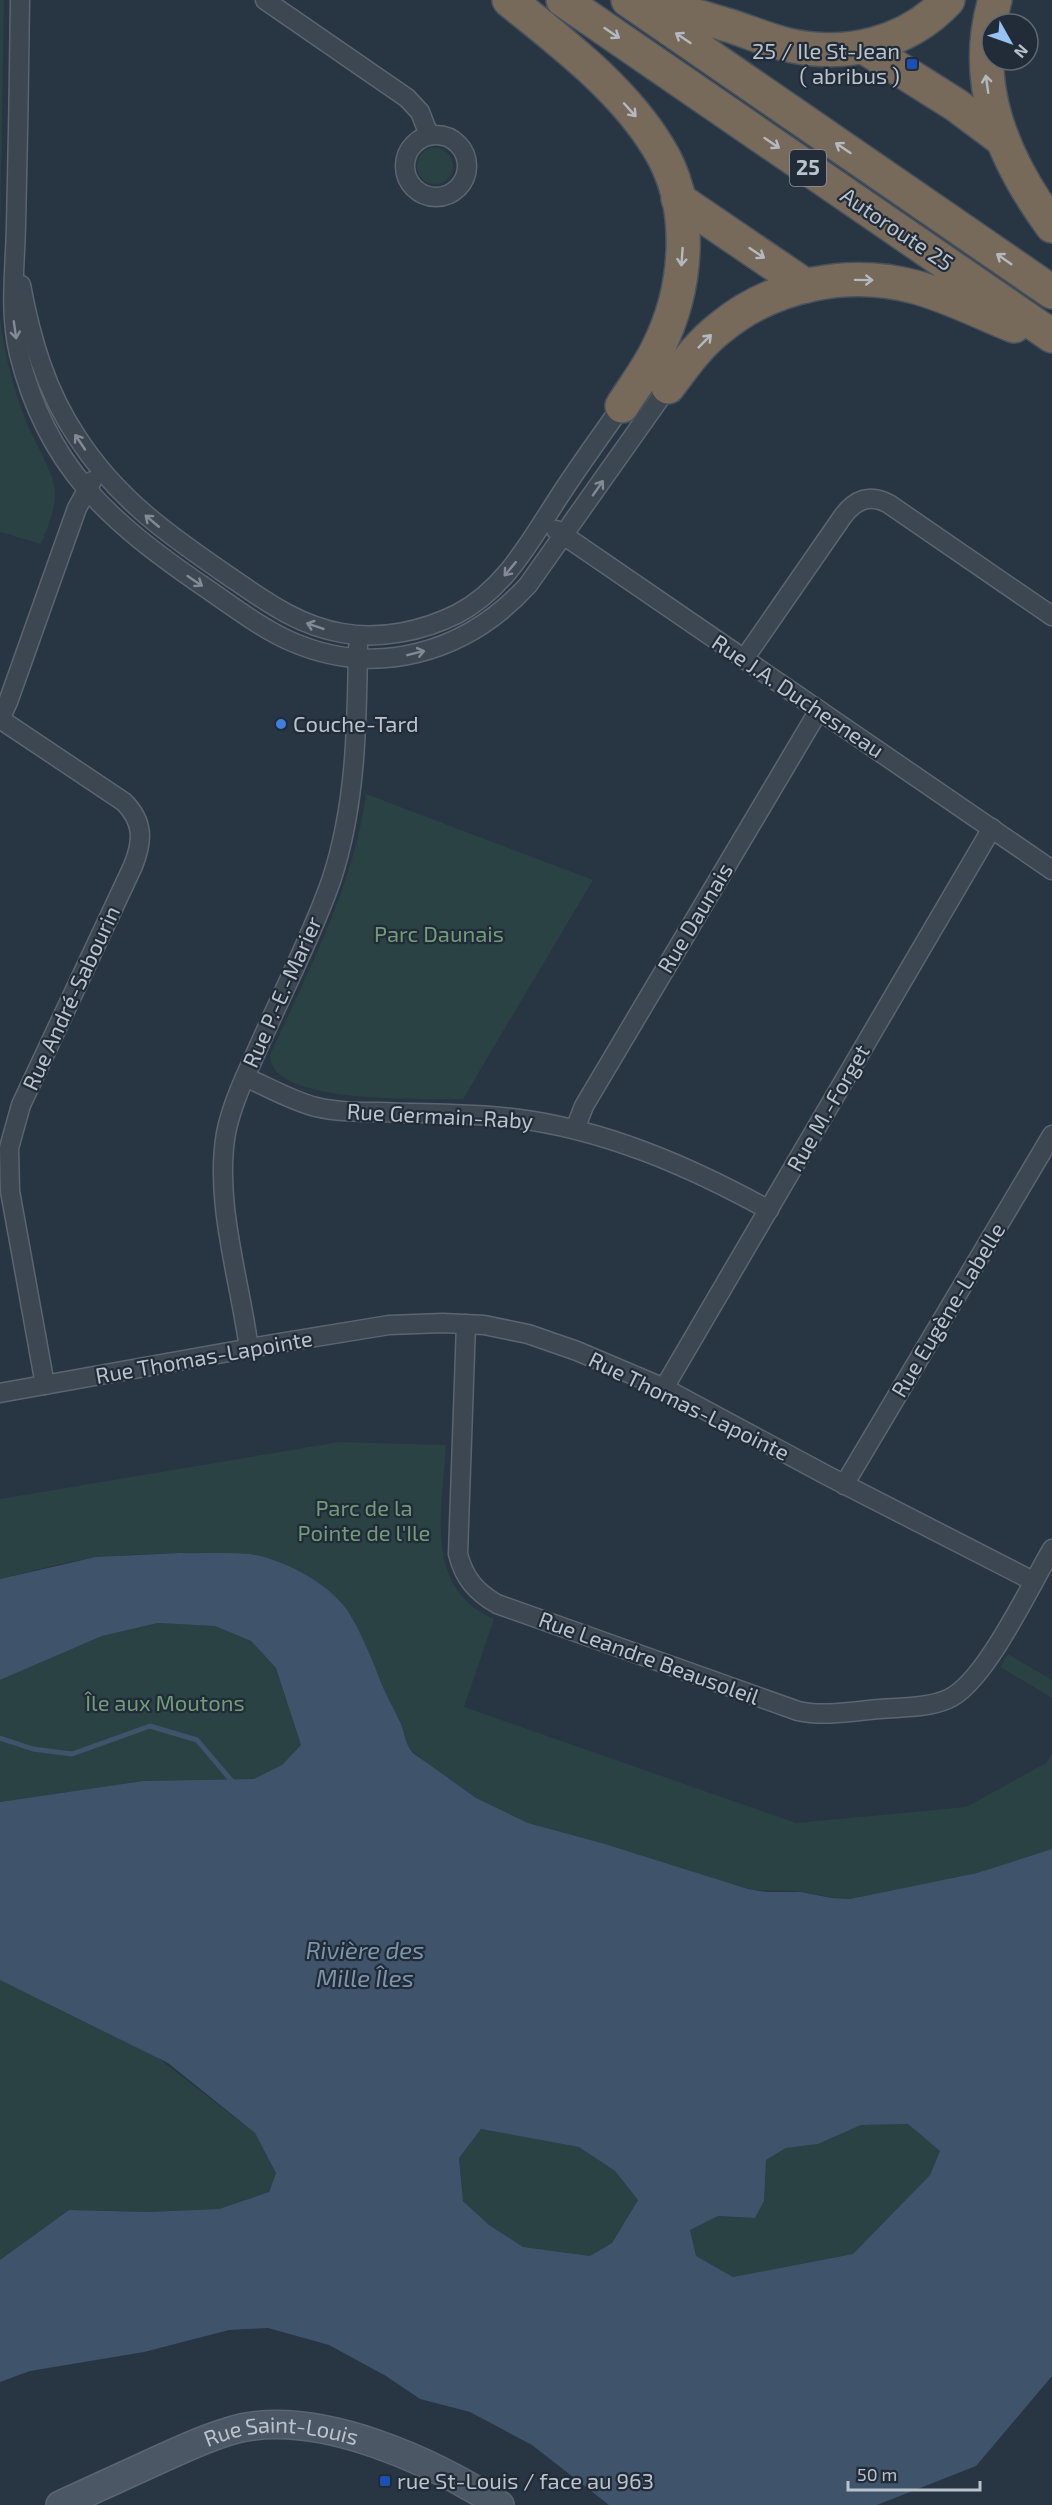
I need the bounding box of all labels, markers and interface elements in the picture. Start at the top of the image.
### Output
north arrow [980,12,1040,72]
one-way arrow [603,27,619,39]
one-way arrow [675,32,691,44]
place label: 25 / Ile St-Jean ( abribus ) [752,37,900,88]
text: N [1011,41,1033,62]
marker: 25 / Ile St-Jean ( abribus ) [905,57,919,71]
one-way arrow [981,74,992,94]
one-way arrow [623,102,637,117]
one-way arrow [764,137,781,150]
one-way arrow [836,142,852,154]
road number: 25 [790,150,826,186]
street label: Autoroute 25 [836,181,959,275]
one-way arrow [677,247,688,267]
one-way arrow [748,247,765,259]
one-way arrow [996,253,1013,265]
one-way arrow [853,274,873,286]
one-way arrow [10,320,21,339]
one-way arrow [698,334,713,349]
one-way arrow [74,434,86,450]
one-way arrow [592,480,604,496]
one-way arrow [144,515,160,528]
one-way arrow [503,561,517,576]
one-way arrow [186,575,203,587]
one-way arrow [307,620,325,631]
street label: Rue J.A. Duchesneau [708,628,889,762]
one-way arrow [406,647,425,659]
place label: Couche-Tard [293,710,419,736]
marker: Couche-Tard [274,717,288,731]
street label: Rue Daunais [651,858,737,977]
street label: Rue André-Sabourin [16,901,124,1094]
street label: Rue P.-E.-Marier [236,912,326,1071]
park label: Parc Daunais [374,920,504,946]
street label: Rue M.-Forget [780,1039,874,1176]
street label: Rue Germain-Raby [346,1097,534,1133]
street label: Rue Eugène-Labelle [885,1218,1009,1401]
street label: Rue Thomas-Lapointe [93,1324,314,1388]
street label: Rue Thomas-Lapointe [585,1345,794,1465]
park label: Parc de la Pointe de l'Ile [298,1494,430,1545]
street label: Rue Leandre Beausoleil [536,1605,764,1709]
park label: Île aux Moutons [84,1689,245,1715]
water label: Rivière des Mille Îles [306,1935,424,1992]
street label: Rue Saint-Louis [200,2411,362,2451]
scale bar [848,2454,980,2492]
text: 50 m [857,2463,897,2485]
place label: rue St-Louis / face au 963 [397,2467,654,2493]
marker: rue St-Louis / face au 963 [378,2474,392,2488]

